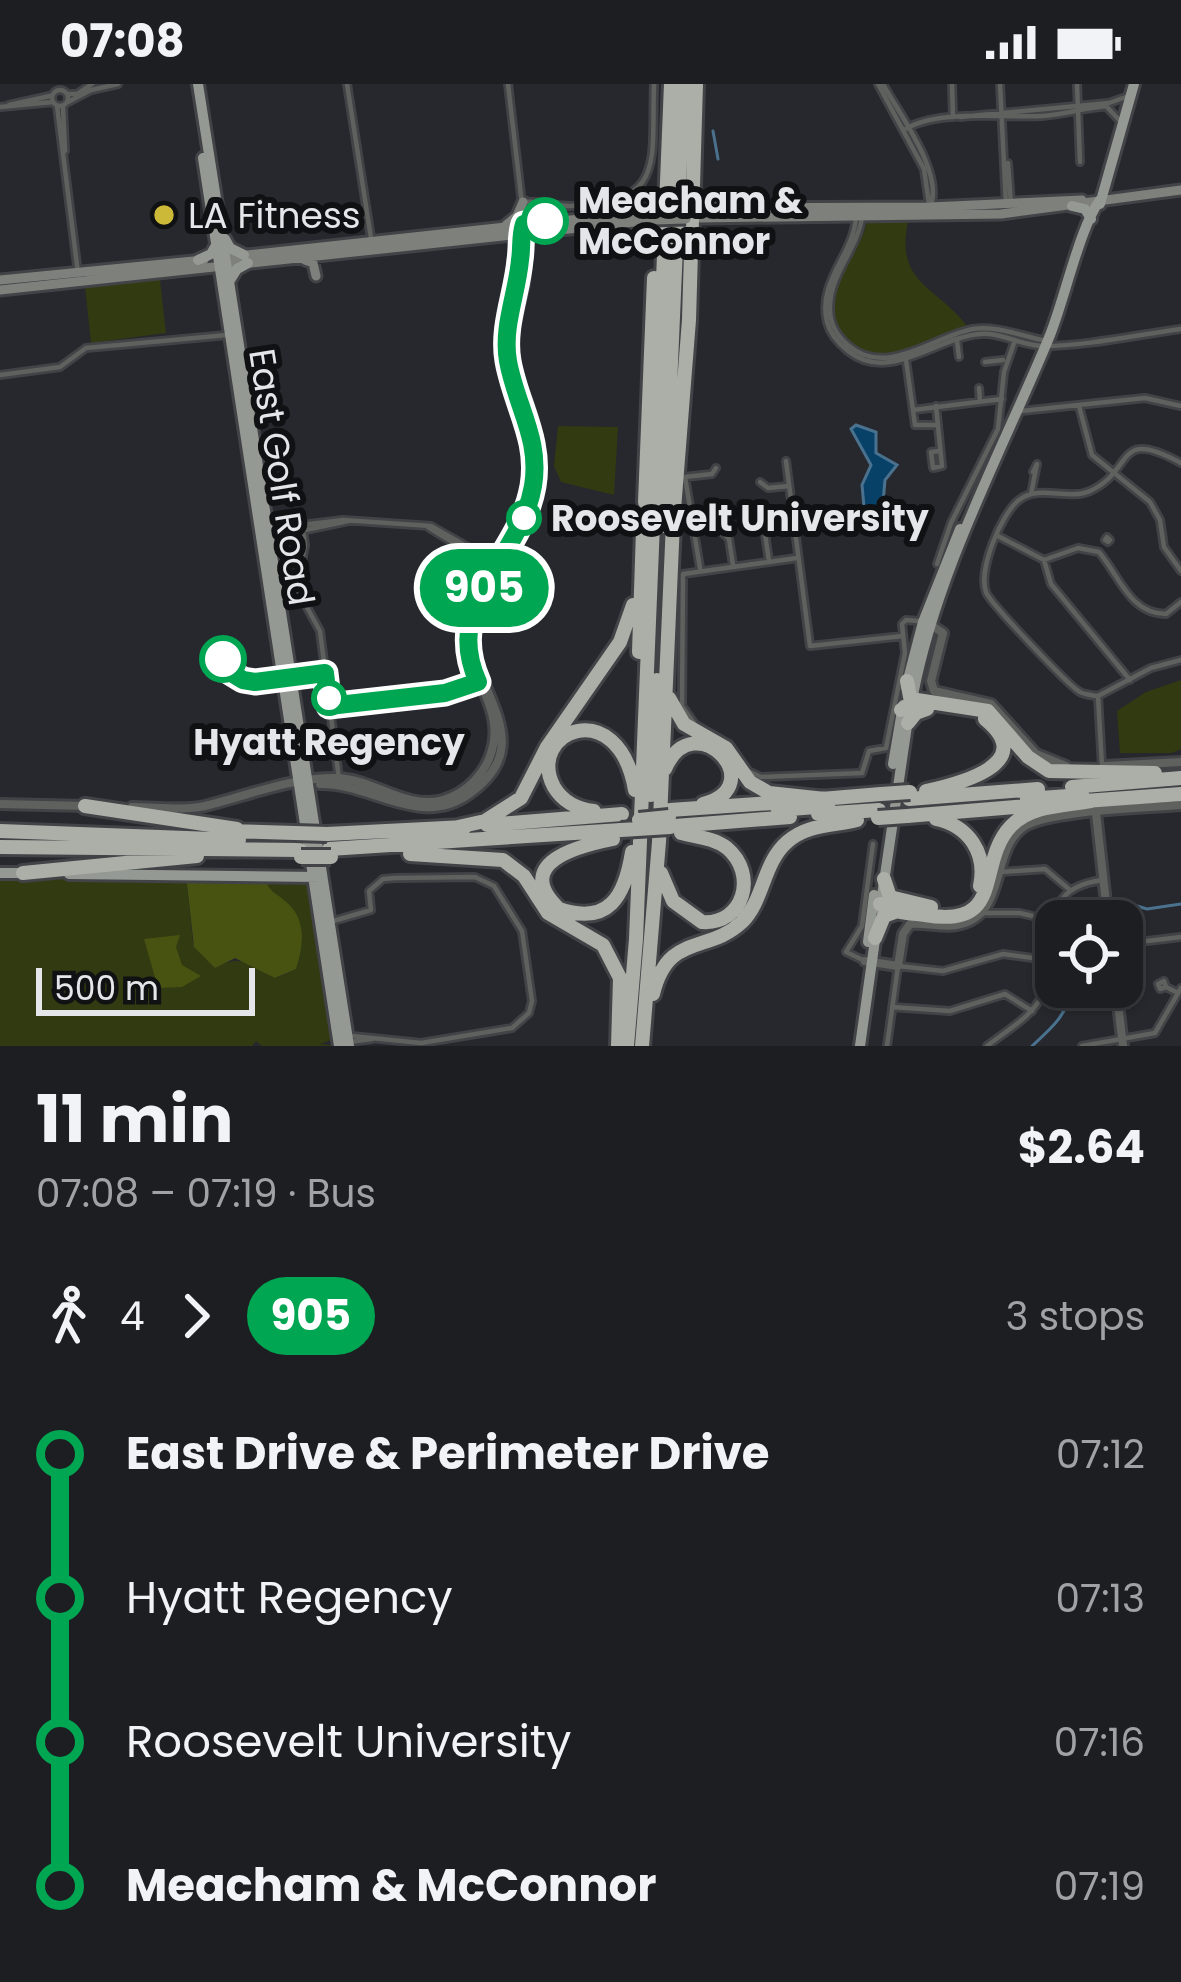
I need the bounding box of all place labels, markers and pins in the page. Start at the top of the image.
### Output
place label: Meacham & McConnor [578,175,803,267]
place label: LA Fitness [188,190,360,241]
marker: Meacham & McConnor [523,199,567,243]
marker: LA Fitness [151,202,177,228]
place label: Roosevelt University [551,493,929,544]
marker: Roosevelt University [508,502,540,534]
unlabelled marker [201,637,245,681]
marker: Hyatt Regency [313,682,345,714]
place label: Hyatt Regency [193,717,465,768]

